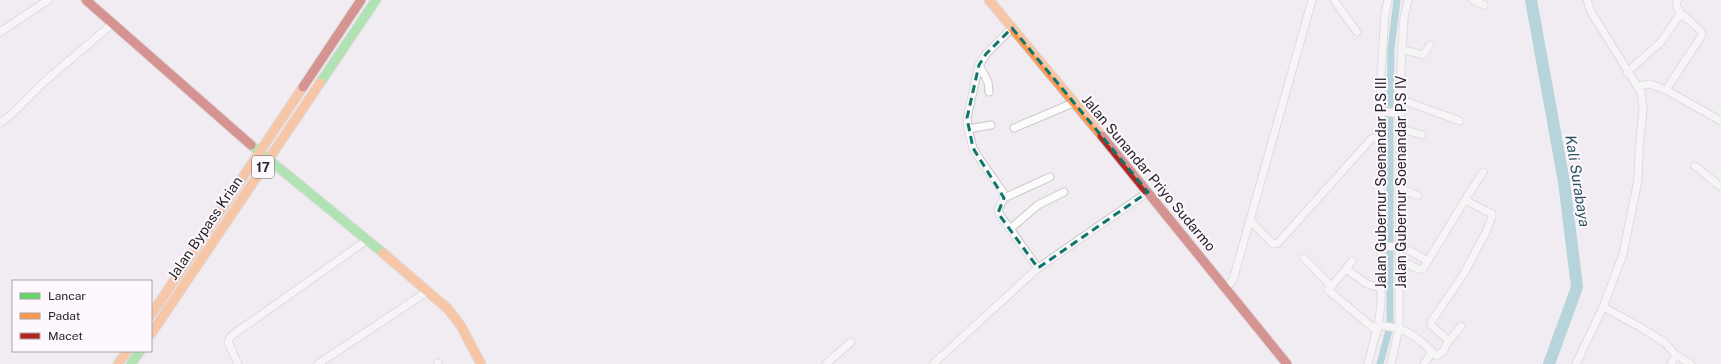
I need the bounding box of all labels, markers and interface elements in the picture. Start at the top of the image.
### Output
street label: Jalan Gubernur Soenandar P.S IV [1393,75,1409,288]
street label: Jalan Gubernur Soenandar P.S III [1373,77,1389,289]
street label: Jalan Sunandar Priyo Sudarmo [1079,92,1219,254]
water label: Kali Surabaya [1562,134,1594,228]
road number: 17 [252,156,274,178]
street label: Jalan Bypass Krian [164,173,246,283]
legend [12,280,152,352]
text: Lancar [48,289,86,303]
text: Padat [48,309,81,323]
text: Macet [48,329,83,343]

